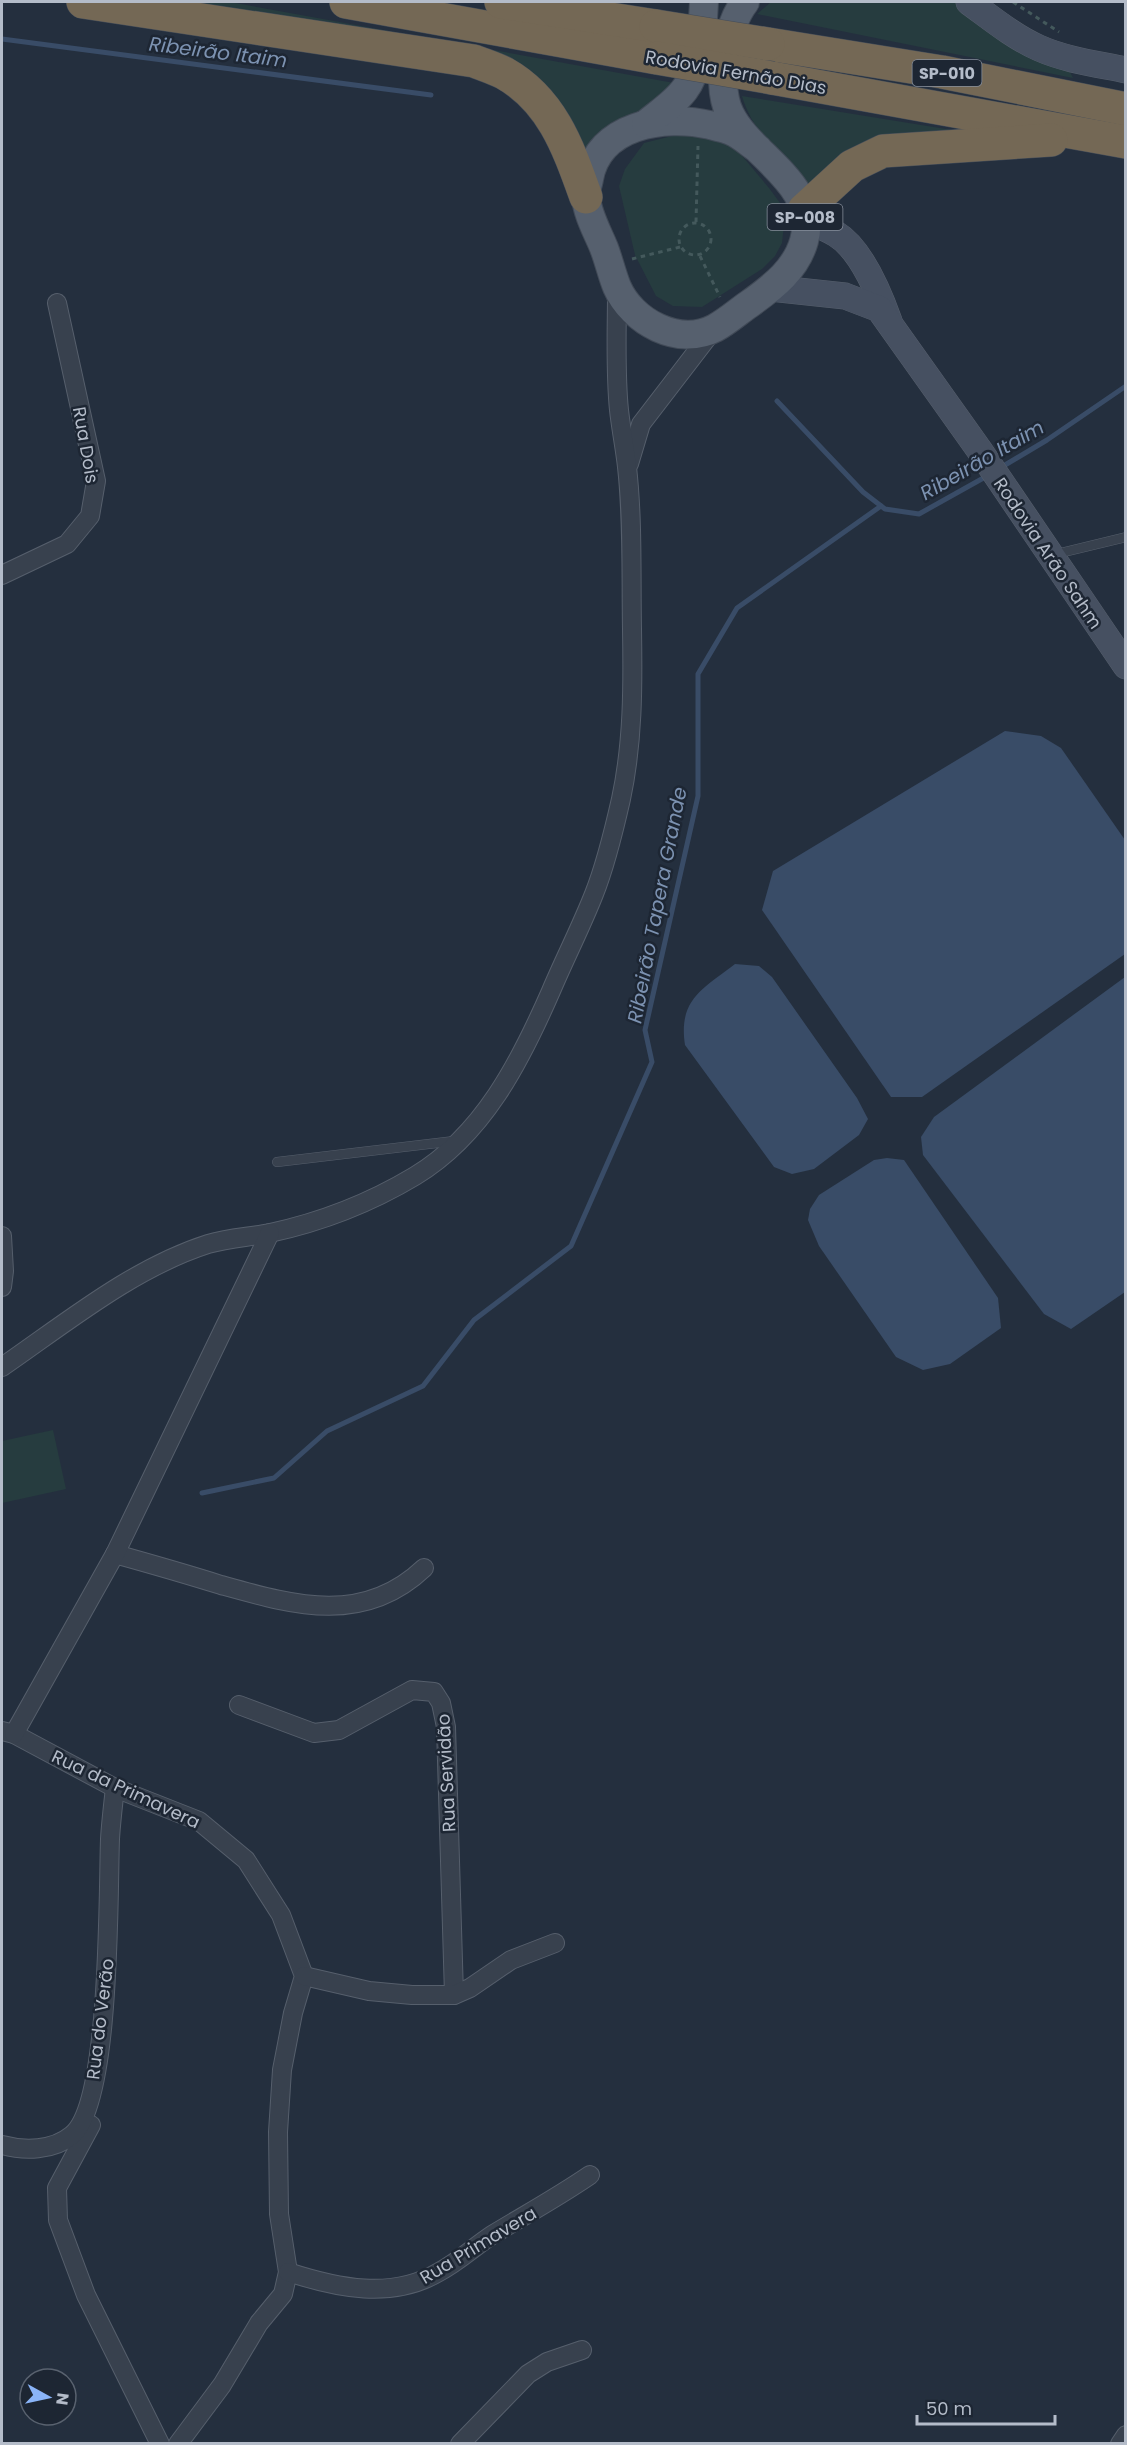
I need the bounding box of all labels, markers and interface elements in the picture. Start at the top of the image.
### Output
water label: Ribeirão Itaim [147,30,289,74]
street label: Rodovia Fernão Dias [644,44,828,100]
road number: SP-010 [912,60,982,86]
road number: SP-008 [768,204,842,230]
street label: Rua Dois [67,405,105,485]
water label: Ribeirão Itaim [915,413,1049,507]
street label: Rodovia Arão Sahm [988,472,1108,634]
water label: Ribeirão Tapera Grande [620,784,694,1026]
street label: Rua Servidão [430,1713,462,1833]
street label: Rua da Primavera [48,1744,204,1834]
street label: Rua do Verão [80,1957,120,2081]
street label: Rua Primavera [415,2200,541,2290]
north arrow [18,2367,78,2427]
scale bar [917,2388,1055,2426]
text: N [50,2391,75,2407]
text: 50 m [926,2396,972,2421]

